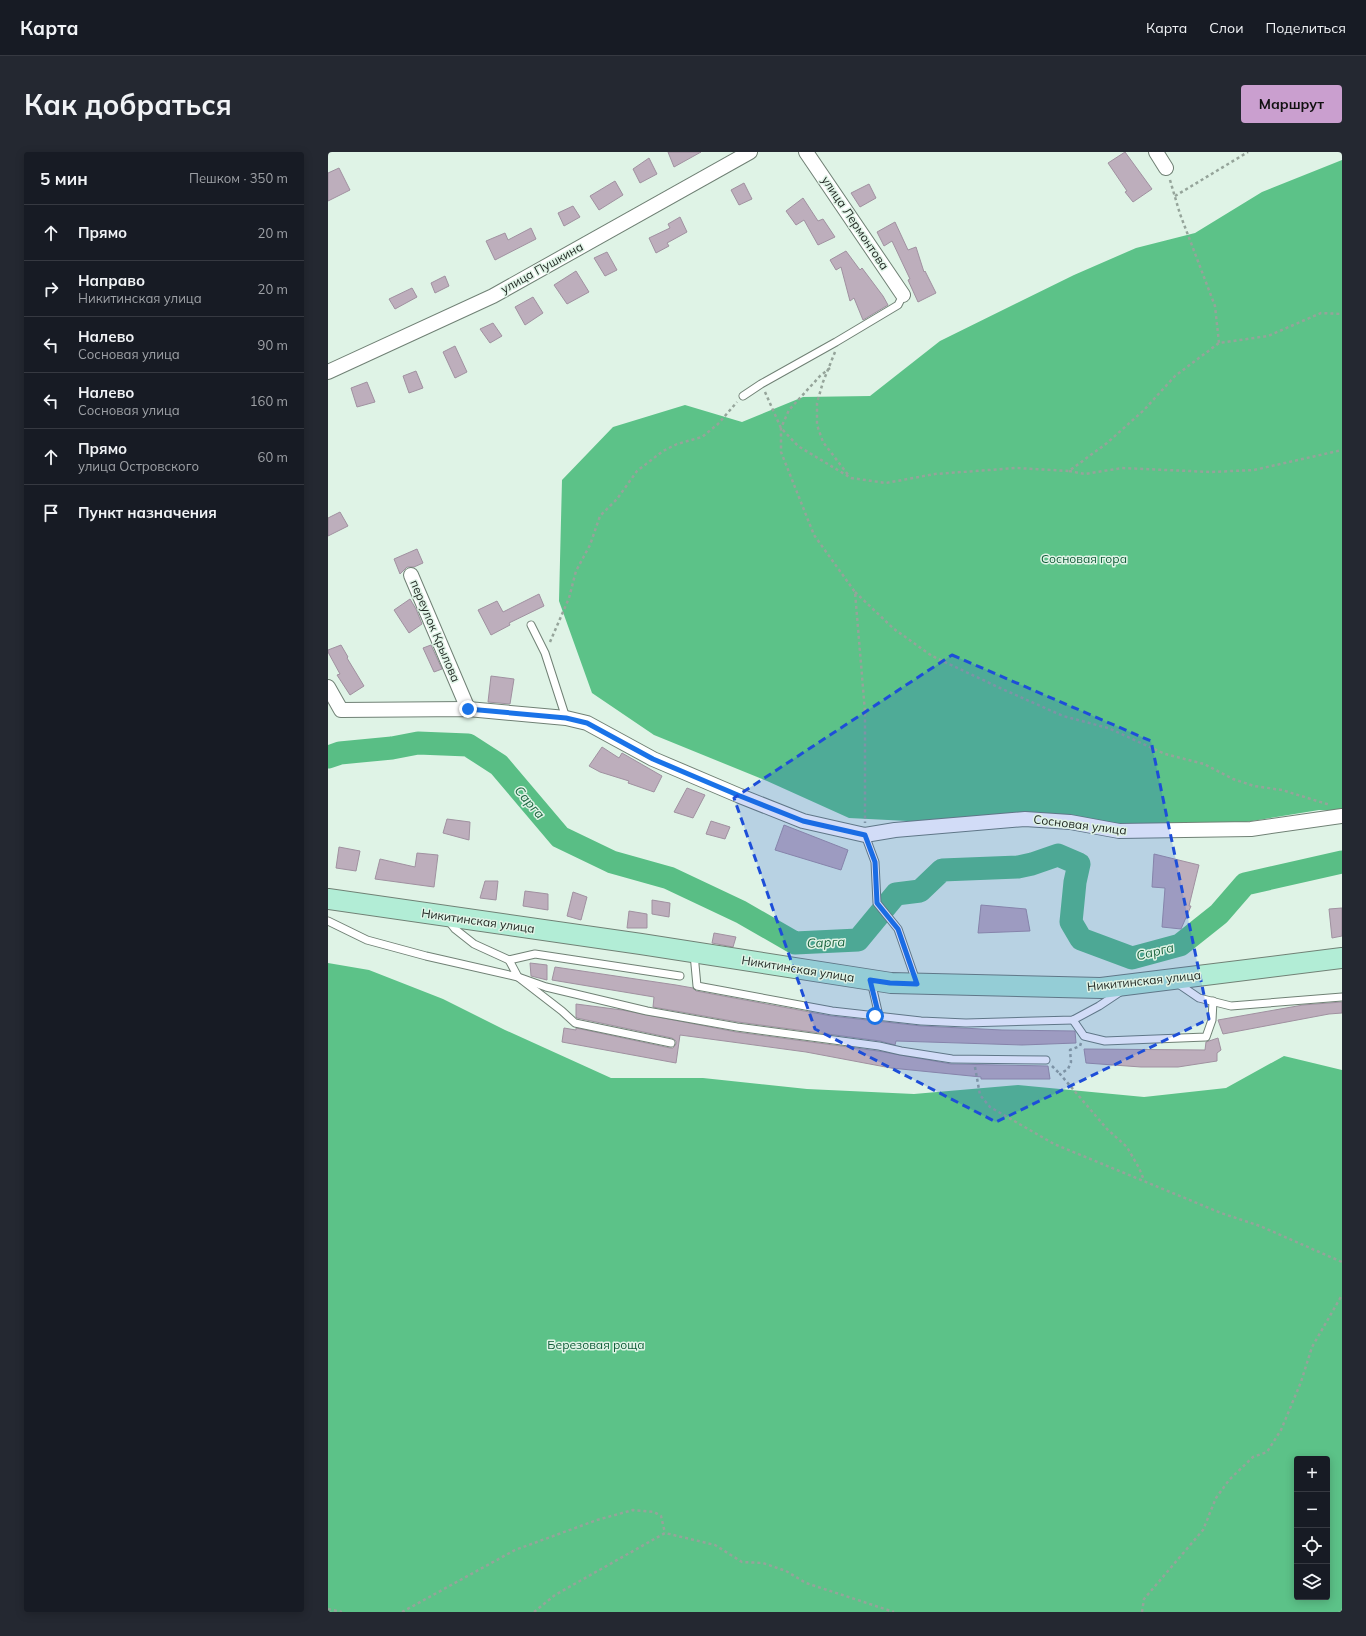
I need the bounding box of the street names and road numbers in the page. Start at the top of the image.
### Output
street label: улица Лермонтова [818,173,892,272]
street label: улица Пушкина [498,239,585,296]
street label: переулок Крылова [407,577,464,684]
street label: Сосновая улица [1033,811,1128,838]
street label: Никитинская улица [420,905,536,936]
street label: Никитинская улица [740,952,856,985]
street label: Никитинская улица [1086,967,1202,994]

